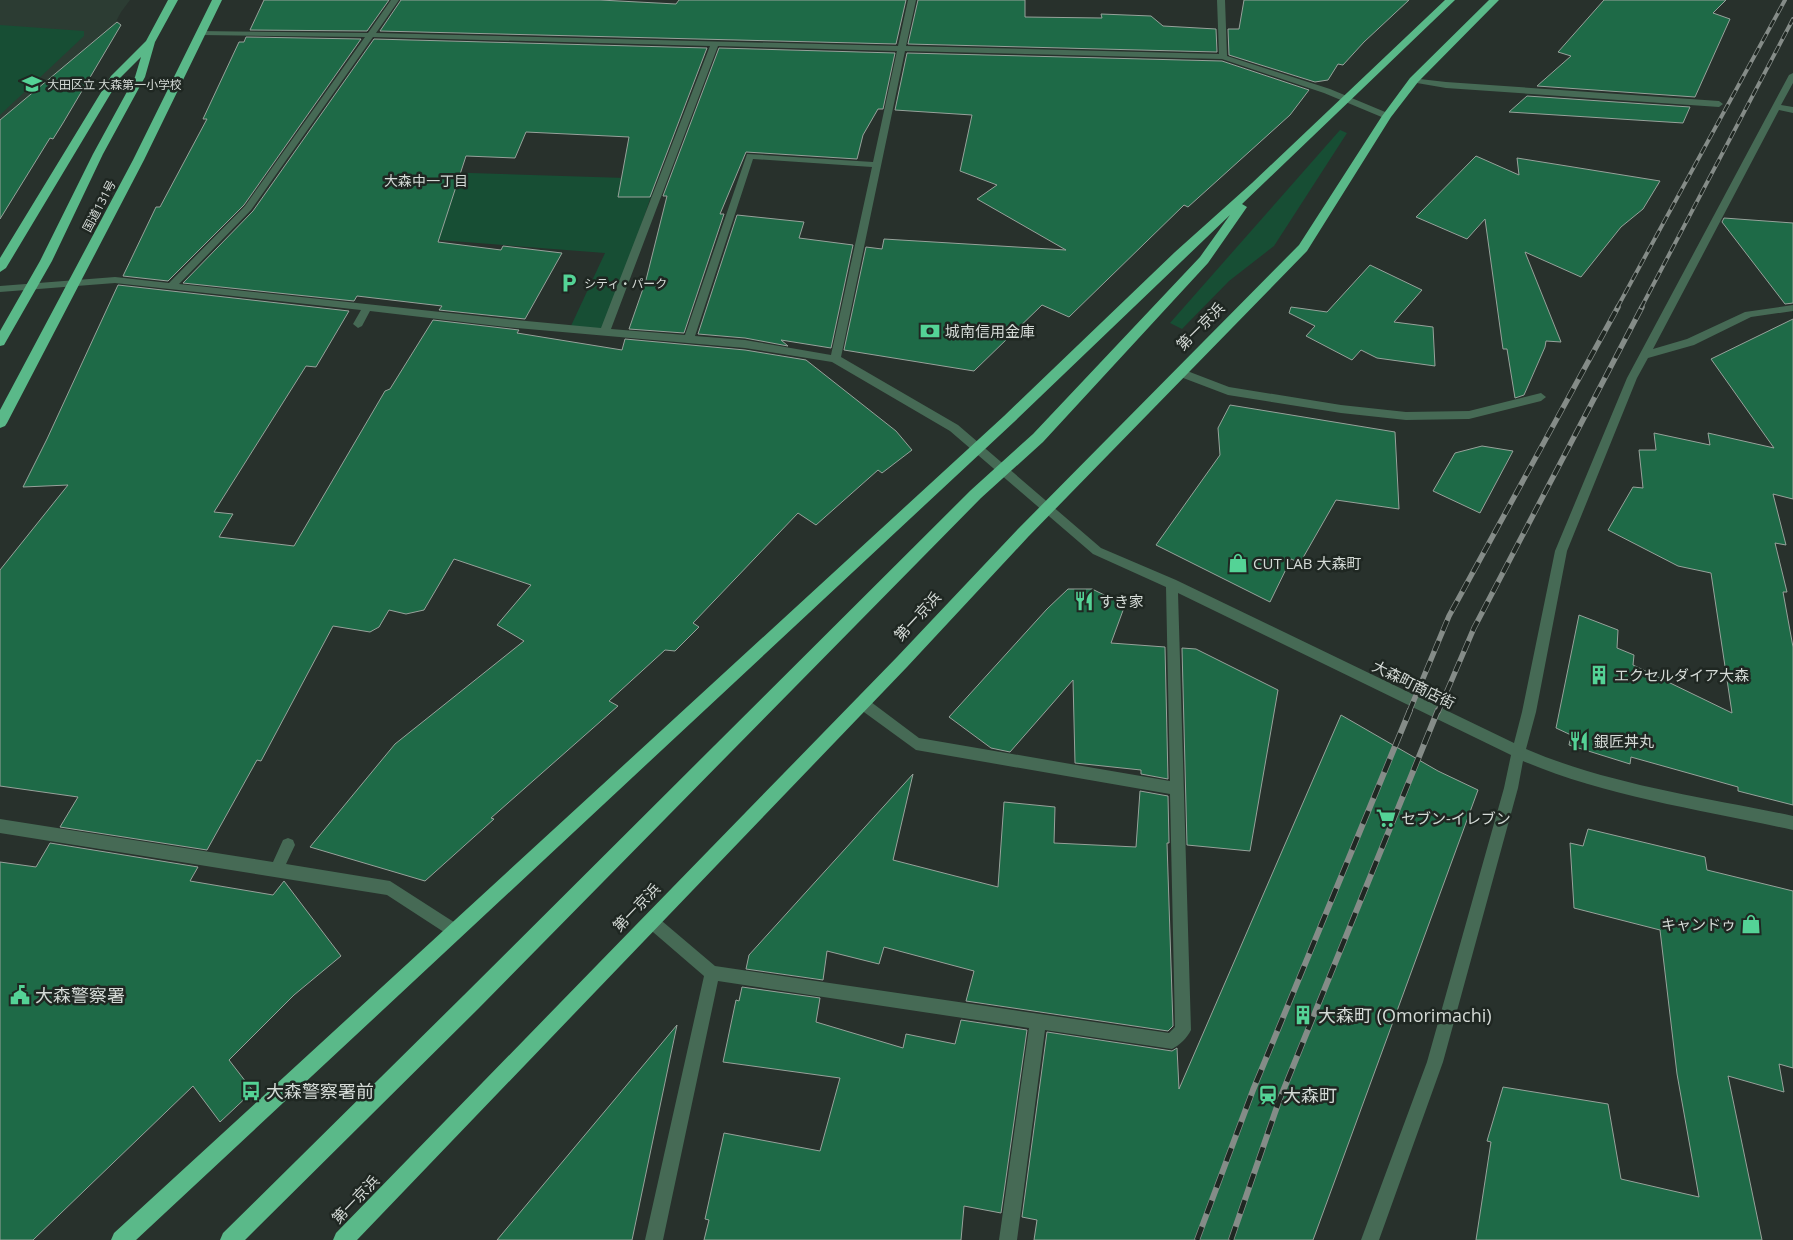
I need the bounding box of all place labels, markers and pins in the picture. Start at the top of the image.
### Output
school or university icon: 大田区立 大森第一小学校 [21,73,43,95]
place label: 大田区立 大森第一小学校 [47,76,182,93]
parking icon: シティ・パーク [558,272,580,294]
place label: シティ・パーク [584,275,667,292]
bank icon: 城南信用金庫 [919,320,941,342]
place label: 城南信用金庫 [945,321,1035,341]
shop icon: CUT LAB 大森町 [1227,552,1249,574]
place label: CUT LAB 大森町 [1253,553,1361,573]
restaurant icon: すき家 [1073,590,1095,612]
place label: すき家 [1099,591,1144,611]
building icon: エクセルダイア大森 [1588,664,1610,686]
place label: エクセルダイア大森 [1614,665,1749,685]
restaurant icon: 銀匠丼丸 [1568,730,1590,752]
place label: 銀匠丼丸 [1594,731,1654,751]
supermarket icon: セブン-イレブン [1375,807,1397,829]
place label: セブン-イレブン [1401,808,1511,828]
shop icon: キャンドゥ [1740,913,1762,935]
place label: キャンドゥ [1661,914,1736,934]
place label: 大森警察署 [35,983,125,1007]
public building icon: 大森警察署 [9,984,31,1006]
place label: 大森町 (Omorimachi) [1318,1003,1492,1027]
building icon: 大森町 (Omorimachi) [1292,1004,1314,1026]
place label: 大森警察署前 [266,1079,374,1103]
bus stop icon: 大森警察署前 [240,1080,262,1102]
place label: 大森町 [1283,1083,1337,1107]
station icon: 大森町 [1257,1084,1279,1106]

